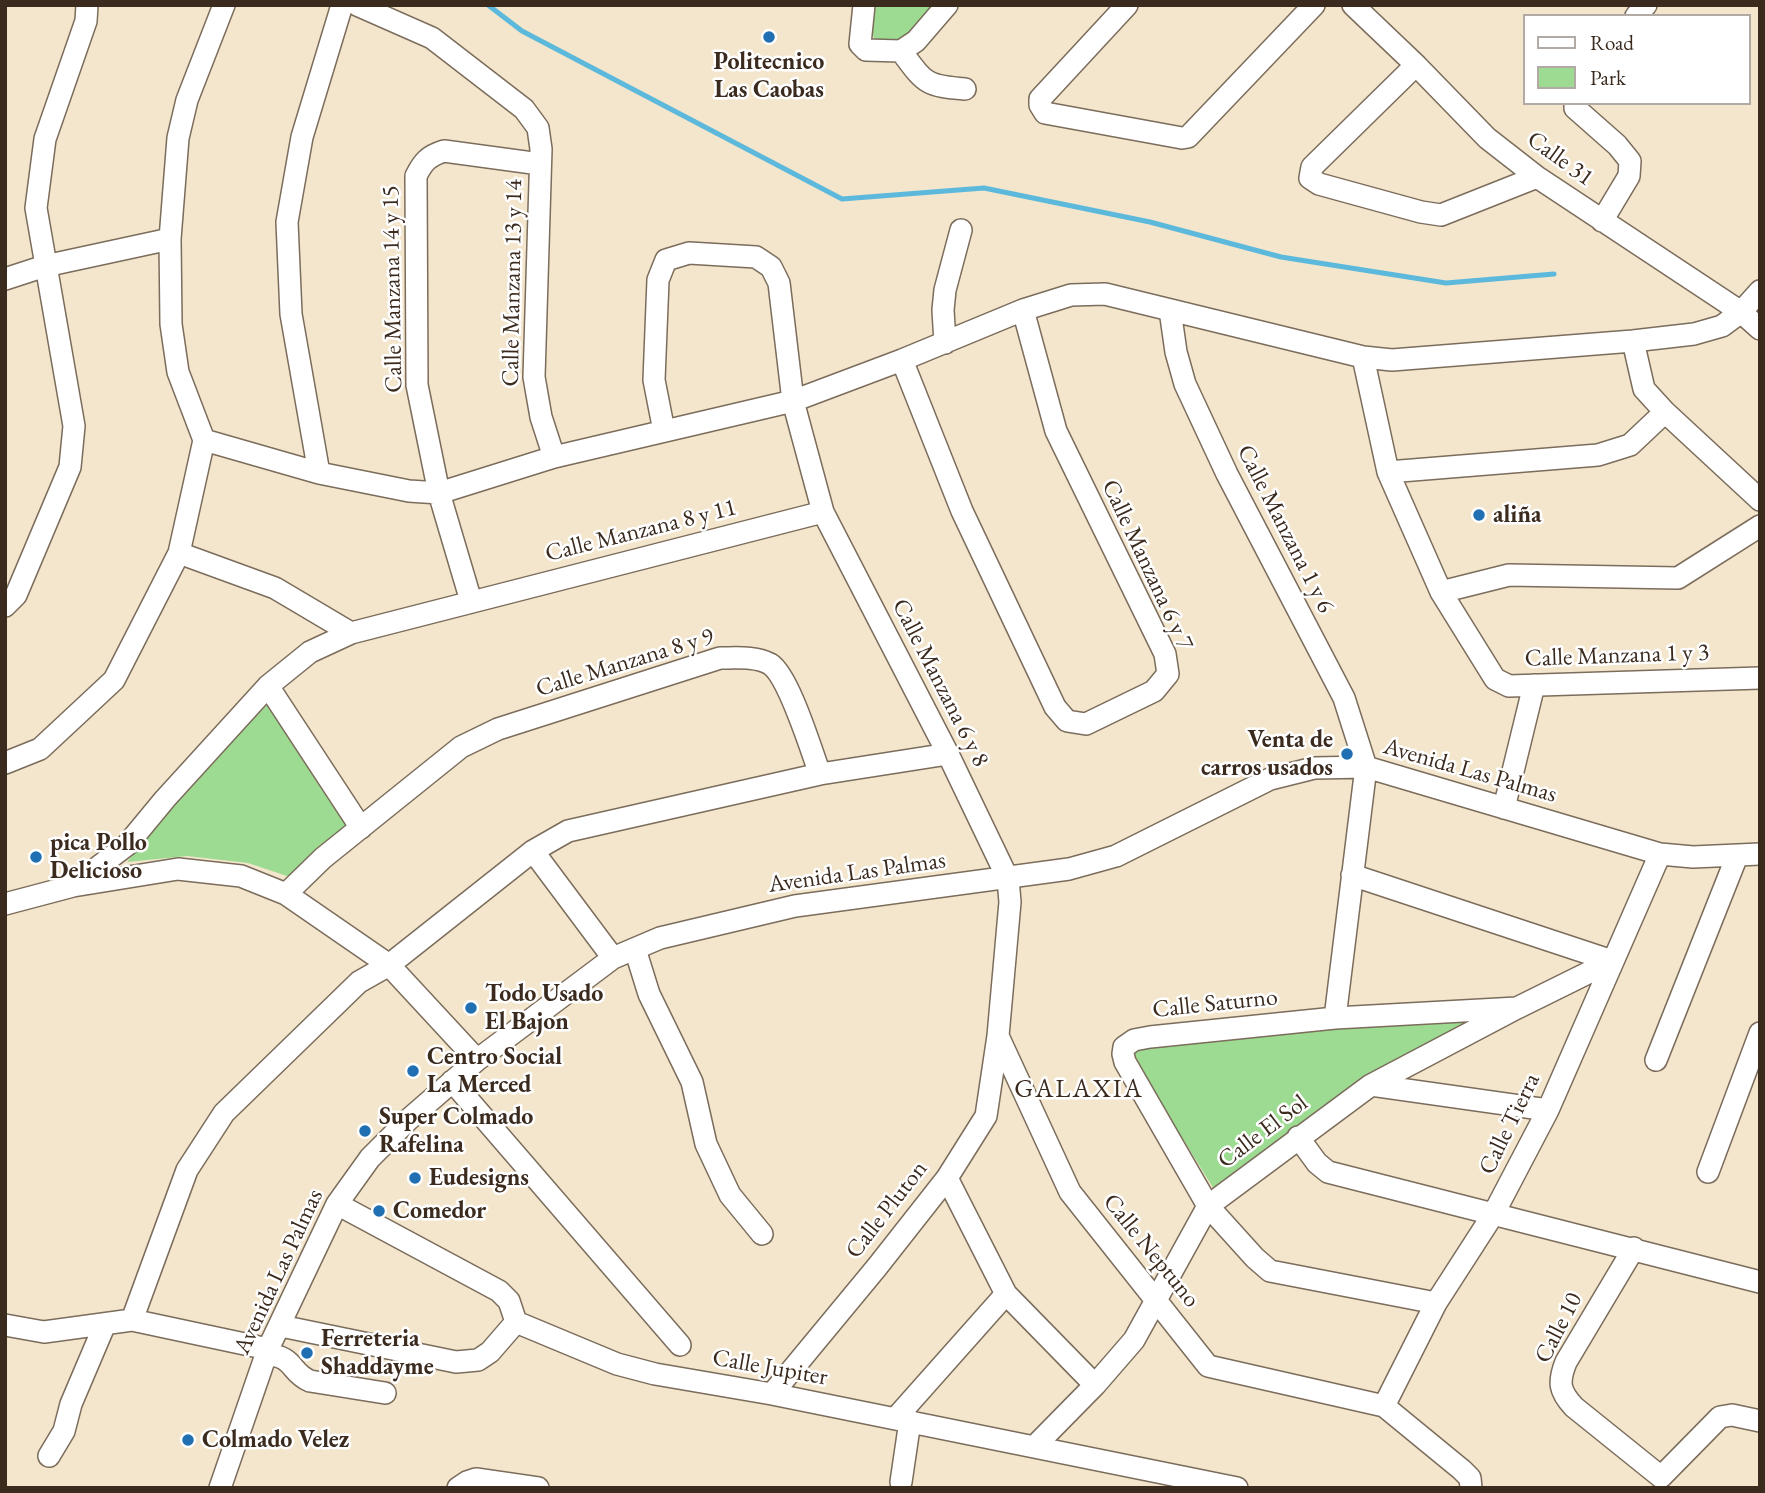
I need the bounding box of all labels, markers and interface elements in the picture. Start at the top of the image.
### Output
legend [1524,14,1751,105]
marker: Politecnico Las Caobas [761,29,777,45]
text: Road [1590,29,1634,56]
place label: Politecnico Las Caobas [714,48,824,104]
text: Park [1590,64,1626,91]
street label: Calle 31 [1521,125,1599,193]
street label: Calle Manzana 13 y 14 [497,179,529,387]
street label: Calle Manzana 14 y 15 [377,185,409,393]
street label: Calle Manzana 1 y 6 [1230,440,1340,618]
street label: Calle Manzana 6 y 7 [1095,475,1199,655]
street label: Calle Manzana 8 y 11 [542,493,740,569]
place label: aliña [1493,501,1542,529]
marker: aliña [1471,507,1487,523]
street label: Calle Manzana 6 y 8 [885,594,995,772]
street label: Calle Manzana 8 y 9 [533,622,717,704]
street label: Calle Manzana 1 y 3 [1524,638,1710,674]
place label: Venta de carros usados [1201,726,1333,782]
street label: Avenida Las Palmas [1380,733,1560,809]
marker: Venta de carros usados [1339,746,1355,762]
place label: pica Pollo Delicioso [50,829,147,885]
street label: Avenida Las Palmas [766,846,948,900]
marker: pica Pollo Delicioso [28,849,44,865]
place label: Todo Usado El Bajon [485,980,603,1036]
street label: Calle Saturno [1151,983,1279,1025]
marker: Todo Usado El Bajon [463,1000,479,1016]
place label: Centro Social La Merced [427,1043,562,1099]
marker: Centro Social La Merced [405,1063,421,1079]
street label: Calle Tierra [1473,1069,1547,1179]
district label: GALAXIA [1015,1074,1143,1106]
street label: Calle El Sol [1212,1089,1314,1175]
place label: Super Colmado Rafelina [379,1103,533,1159]
marker: Super Colmado Rafelina [357,1123,373,1139]
street label: Calle Pluton [840,1155,934,1265]
place label: Eudesigns [429,1164,529,1192]
marker: Eudesigns [407,1170,423,1186]
street label: Avenida Las Palmas [228,1185,330,1359]
street label: Calle Neptuno [1096,1188,1206,1314]
place label: Comedor [393,1197,486,1225]
marker: Comedor [371,1203,387,1219]
street label: Calle 10 [1529,1288,1589,1368]
place label: Ferreteria Shaddayme [321,1325,434,1381]
street label: Calle Jupiter [710,1344,830,1392]
marker: Ferreteria Shaddayme [299,1345,315,1361]
place label: Colmado Velez [202,1426,349,1454]
marker: Colmado Velez [180,1432,196,1448]

